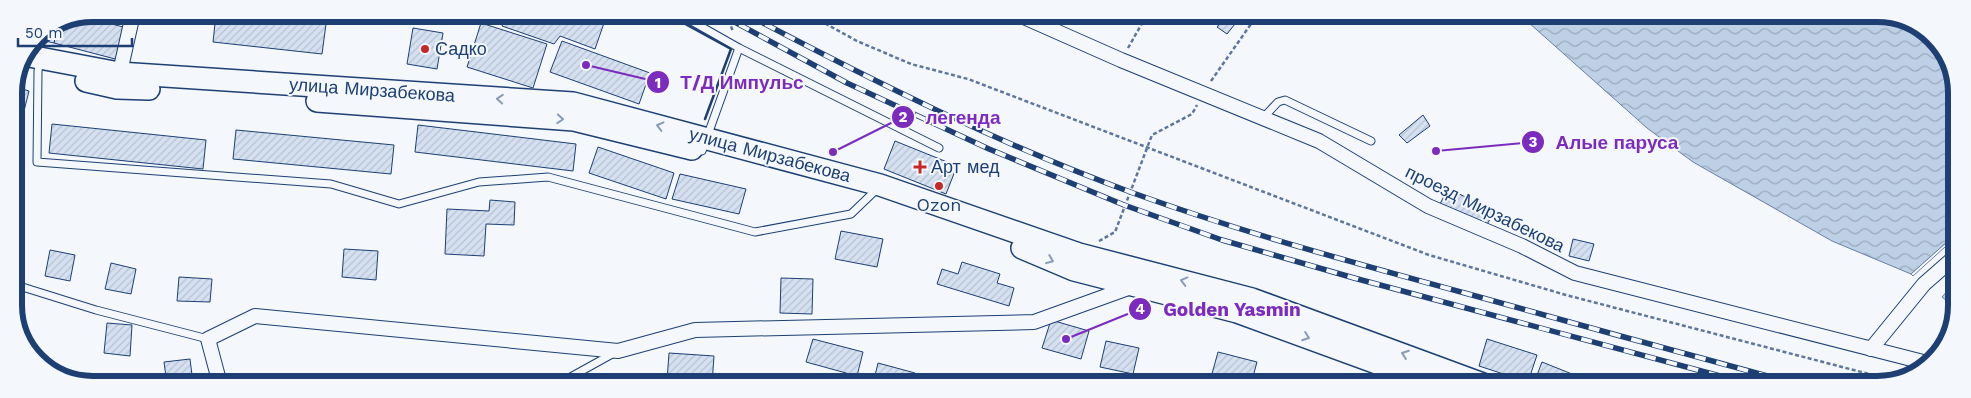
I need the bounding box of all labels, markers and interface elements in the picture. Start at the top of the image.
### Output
scale bar [18,15,131,47]
text: 50 m [25,24,62,42]
place label: Садко [435,38,487,59]
marker: Садко [419,43,431,55]
callout: Т/Д Импульс [646,65,814,99]
text: Т/Д Импульс [680,71,804,94]
street label: улица Мирзабекова [288,73,457,106]
text: 1 [655,74,661,92]
one-way arrow [496,93,504,104]
callout: легенда [891,100,1011,134]
text: легенда [926,106,1001,129]
text: 2 [899,108,908,126]
one-way arrow [556,113,564,124]
one-way arrow [656,121,664,131]
street label: улица Мирзабекова [687,123,854,186]
callout: Алые паруса [1520,125,1688,159]
text: Алые паруса [1556,131,1679,154]
text: 3 [1529,133,1538,151]
place label: Арт мед [931,156,1000,177]
marker: Арт мед [913,160,927,174]
street label: проезд Мирзабекова [1402,161,1569,257]
marker: Ozon [933,180,945,192]
place label: Ozon [917,194,961,215]
one-way arrow [1045,254,1054,264]
one-way arrow [1180,276,1189,287]
callout: Golden Yasmin [1128,292,1311,326]
text: Golden Yasmin [1163,298,1301,321]
text: 4 [1135,300,1145,318]
one-way arrow [1301,331,1310,341]
one-way arrow [1401,350,1409,360]

